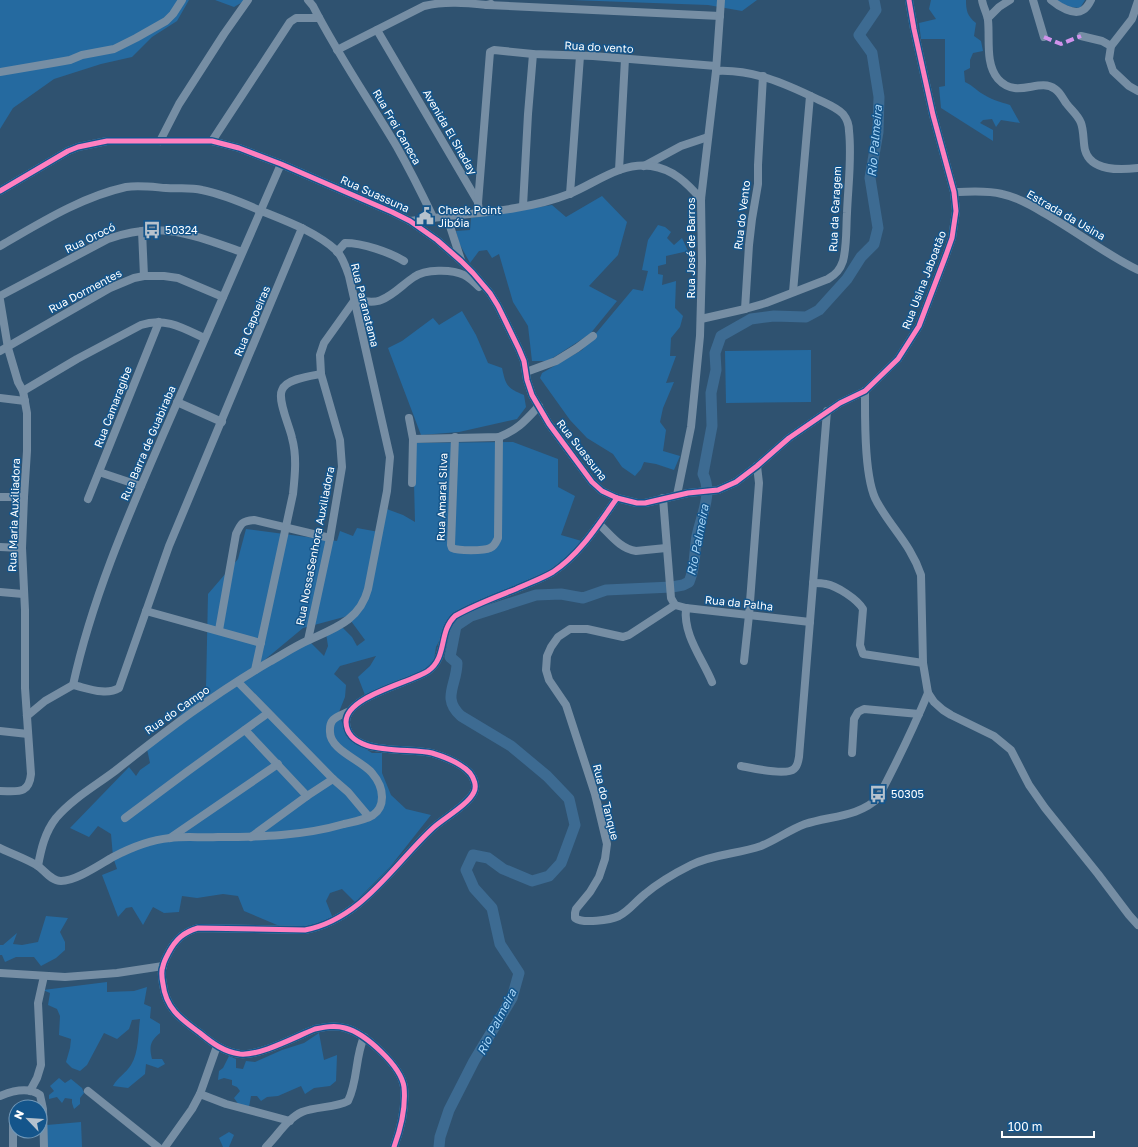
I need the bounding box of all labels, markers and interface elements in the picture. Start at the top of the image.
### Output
street label: Rua do vento [564,38,634,55]
street label: Rua Frei Caneca [371,87,424,167]
street label: Avenida El Shaday [421,87,480,177]
water label: Rio Palmeira [864,103,885,178]
street label: Rua da Garagem [826,166,843,252]
street label: Rua Suassuna [339,173,412,215]
street label: Rua do Vento [731,179,752,250]
street label: Estrada da Usina [1025,187,1108,242]
street label: Rua José de Barros [684,197,697,298]
place label: Check Point Jibóia [438,203,501,229]
public building icon: Check Point Jibóia [415,206,435,226]
street label: Rua Orocó [62,220,117,255]
bus stop icon: 50324 [142,220,162,240]
place label: 50324 [165,223,198,236]
street label: Rua Usina Jaboatão [899,228,948,331]
street label: Rua Paranatama [349,262,382,348]
street label: Rua Dormentes [46,266,124,315]
street label: Rua Capoeiras [231,283,272,358]
street label: Rua Camaragibe [91,364,134,449]
street label: Rua Barra de Guabiraba [117,383,178,502]
street label: Rua Suassuna [554,416,610,483]
street label: Rua Amaral Silva [433,453,450,541]
street label: Rua Maria Auxiliadora [5,458,22,572]
street label: Rua NossaSenhora Auxiliadora [293,465,336,626]
water label: Rio Palmeira [683,502,712,577]
street label: Rua da Palha [704,592,774,613]
street label: Rua do Campo [142,682,212,737]
street label: Rua do Tanque [591,763,622,841]
bus stop icon: 50305 [868,784,888,804]
place label: 50305 [891,787,924,800]
water label: Rio Palmeira [474,985,520,1057]
north arrow [8,1099,48,1139]
text: N [11,1108,26,1121]
scale bar [1002,1113,1094,1139]
text: 100 m [1008,1119,1042,1134]

